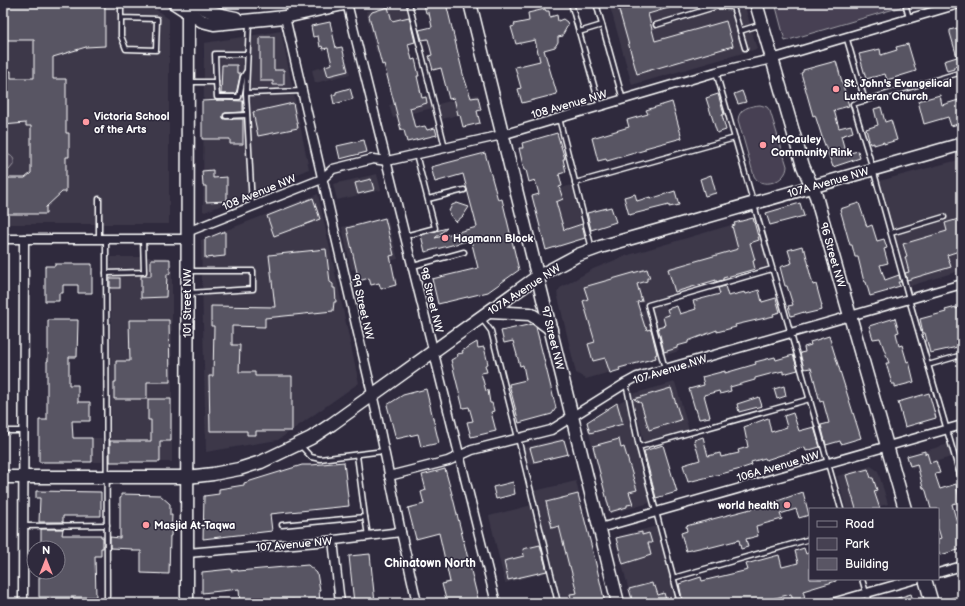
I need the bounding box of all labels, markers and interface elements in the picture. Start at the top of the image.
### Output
place label: St. John's Evangelical Lutheran Church [844,77,952,103]
marker: St. John's Evangelical Lutheran Church [831,84,841,94]
street label: 108 Avenue NW [530,87,609,122]
place label: Victoria School of the Arts [94,110,170,136]
marker: Victoria School of the Arts [81,117,91,127]
place label: McCauley Community Rink [771,133,853,159]
marker: McCauley Community Rink [758,140,768,150]
street label: 107A Avenue NW [786,165,870,200]
street label: 108 Avenue NW [220,172,298,213]
street label: 96 Street NW [817,221,848,289]
place label: Hagmann Block [453,232,533,245]
marker: Hagmann Block [440,233,450,243]
street label: 107A Avenue NW [485,261,563,318]
street label: 98 Street NW [417,266,446,334]
street label: 101 Street NW [181,268,194,338]
street label: 99 Street NW [349,273,376,341]
street label: 97 Street NW [538,305,567,371]
street label: 107 Avenue NW [632,352,709,387]
street label: 106A Avenue NW [735,448,821,485]
place label: world health [718,499,779,512]
marker: world health [782,500,792,510]
legend [809,508,939,580]
text: Road [845,517,874,532]
place label: Masjid At-Taqwa [154,519,235,532]
marker: Masjid At-Taqwa [141,520,151,530]
street label: 107 Avenue NW [255,535,333,554]
text: Park [845,537,869,552]
north arrow [26,540,66,580]
text: N [42,544,50,557]
district label: Chinatown North [384,556,476,571]
text: Building [845,557,889,572]

